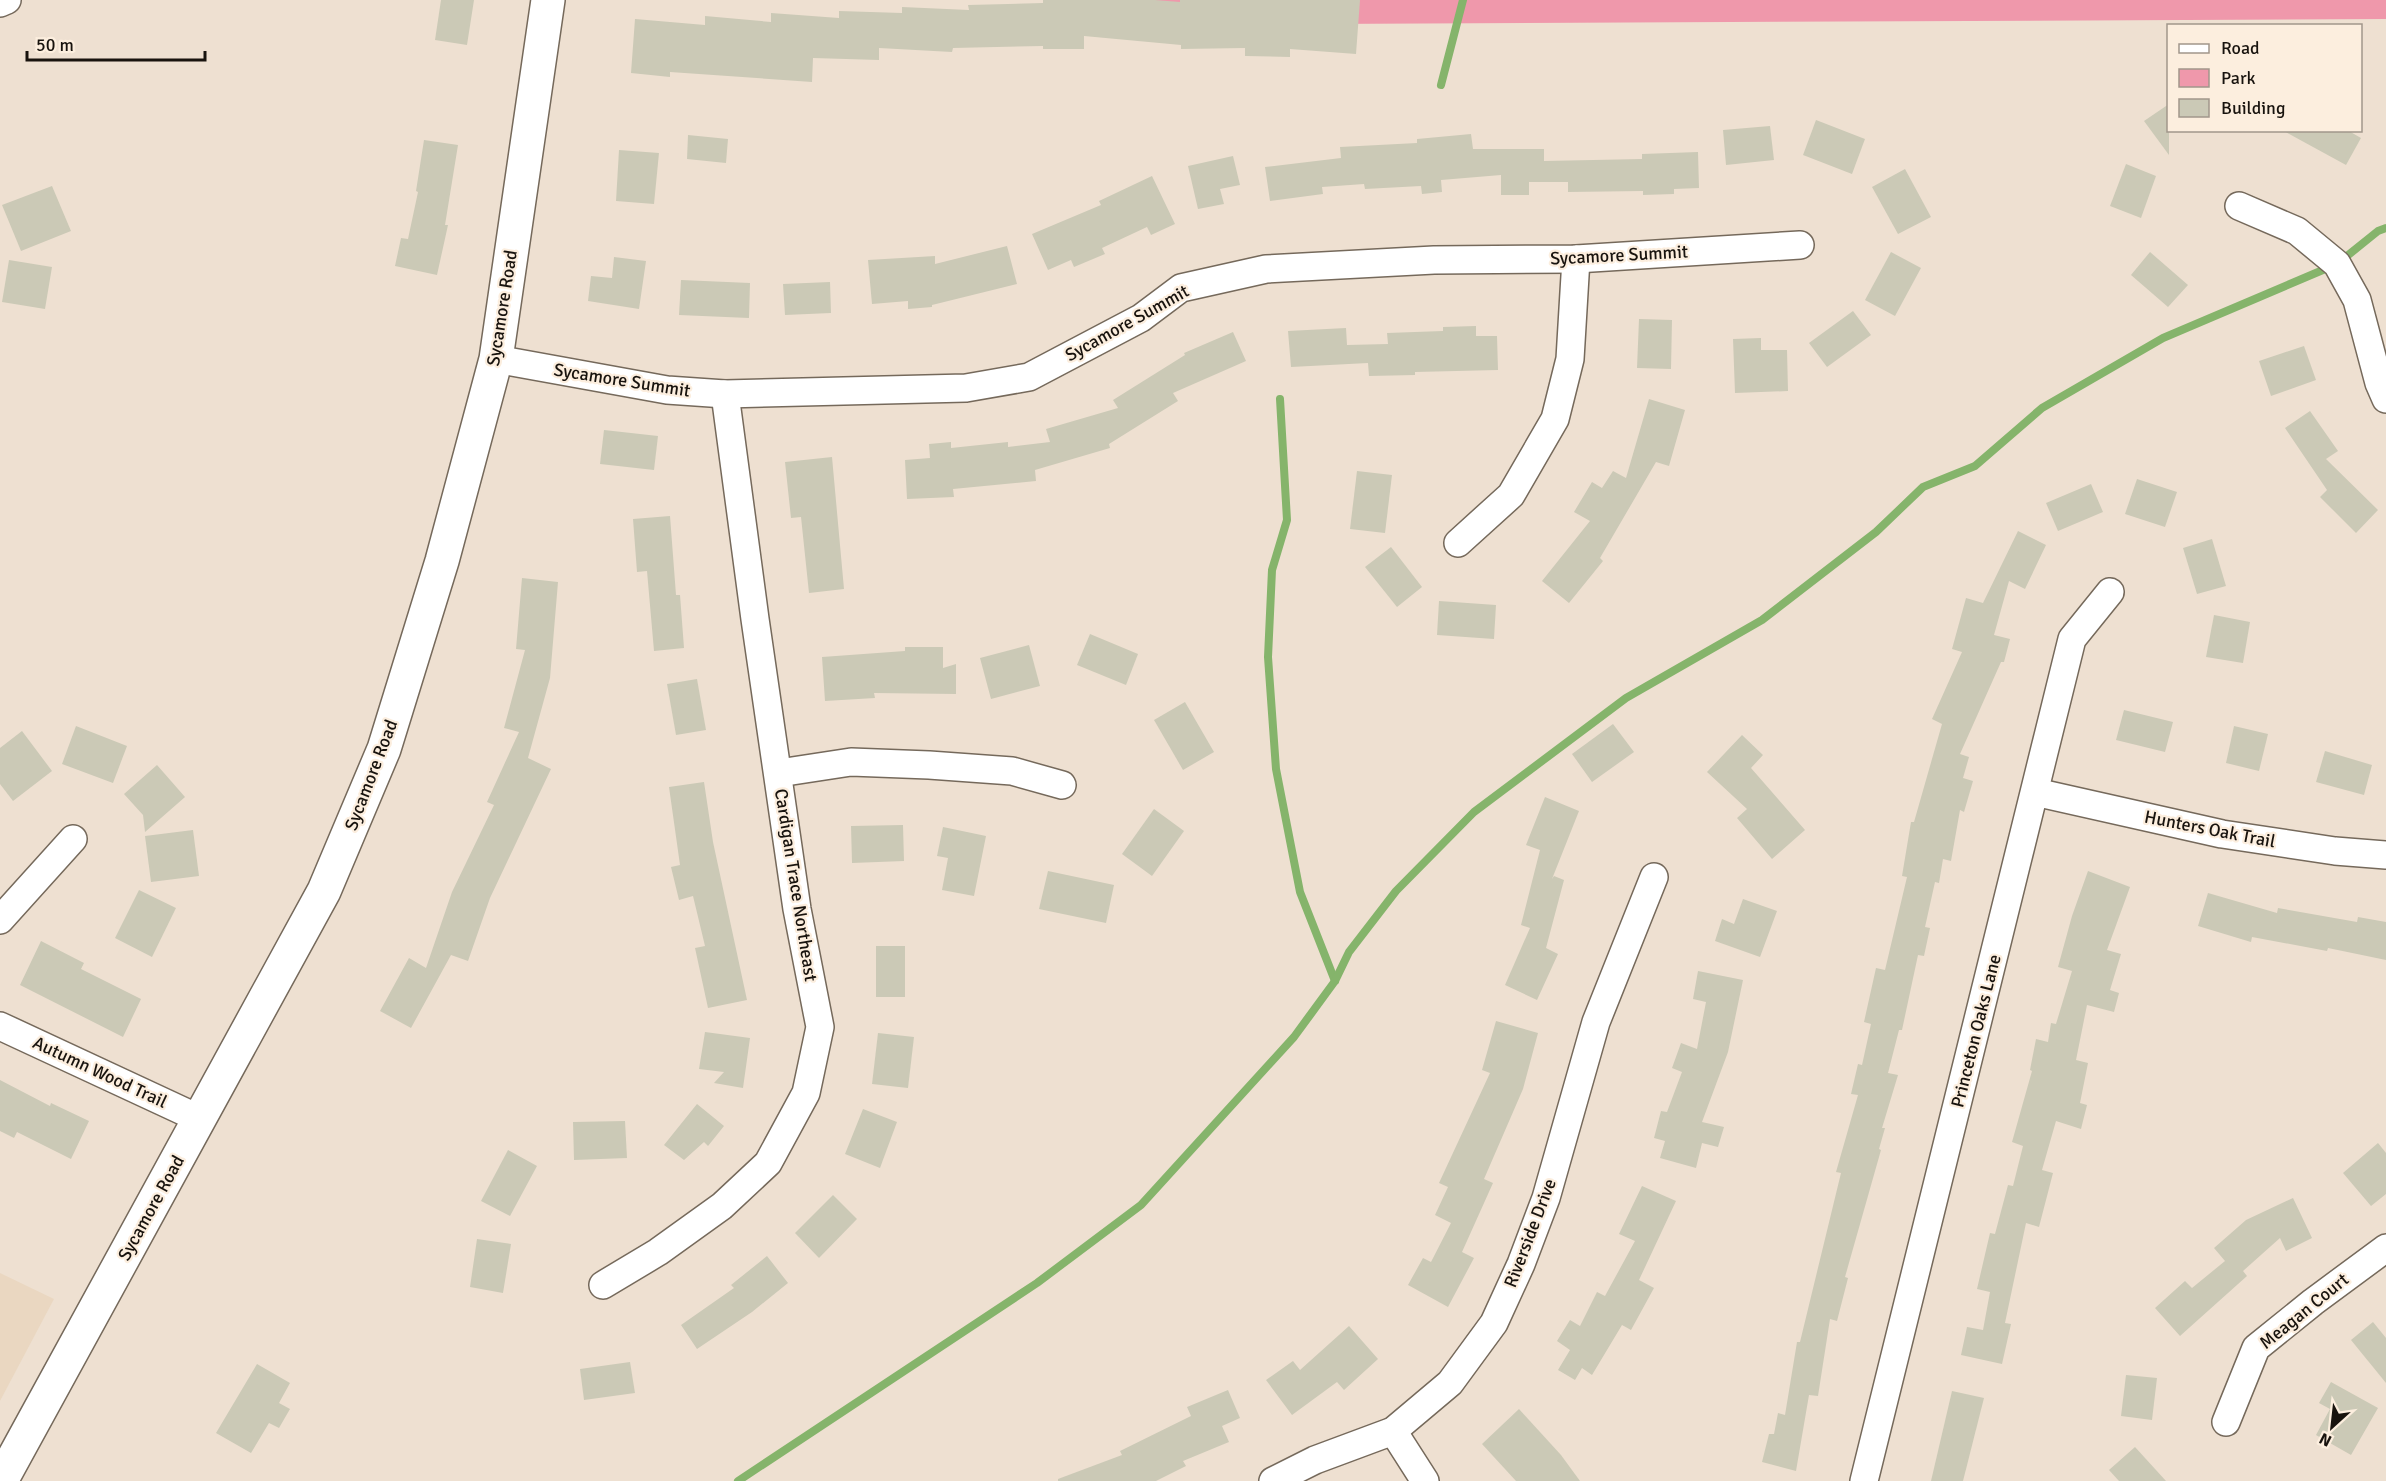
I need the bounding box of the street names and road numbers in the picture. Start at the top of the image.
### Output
street label: Sycamore Summit [1550,240,1688,270]
street label: Sycamore Road [482,249,522,367]
street label: Sycamore Summit [1061,280,1193,366]
street label: Sycamore Summit [552,358,692,402]
street label: Sycamore Road [340,716,402,834]
street label: Cardigan Trace Northeast [770,787,822,983]
street label: Hunters Oak Trail [2143,806,2277,852]
street label: Princeton Oaks Lane [1946,952,2006,1110]
street label: Autumn Wood Trail [29,1031,171,1113]
street label: Sycamore Road [113,1152,189,1264]
street label: Riverside Drive [1499,1176,1561,1290]
street label: Meagan Court [2255,1268,2353,1354]

